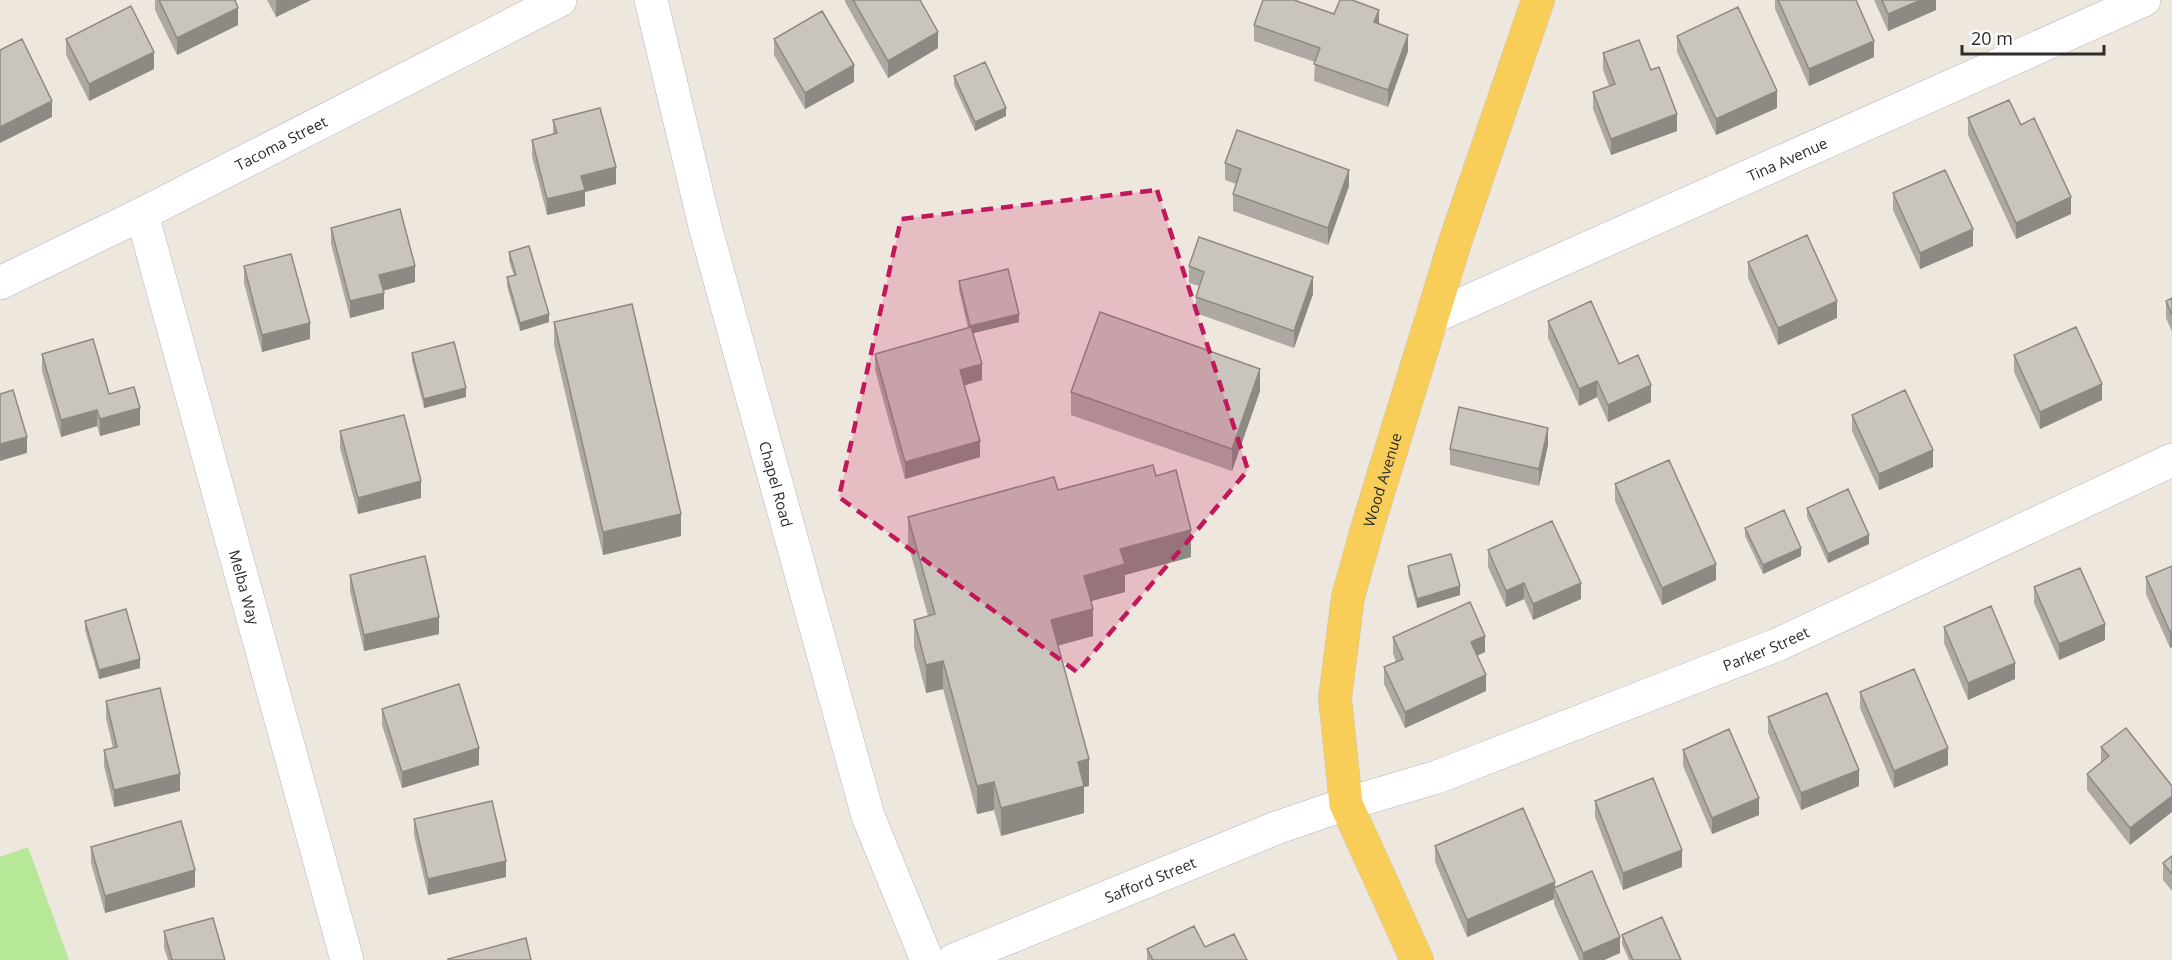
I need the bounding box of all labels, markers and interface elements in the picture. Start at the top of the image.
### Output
scale bar [1962,18,2104,56]
text: 20 m [1971,26,2013,50]
street label: Tacoma Street [231,111,330,175]
street label: Tina Avenue [1744,133,1830,186]
street label: Wood Avenue [1358,430,1406,529]
street label: Chapel Road [755,439,798,529]
street label: Melba Way [225,547,265,627]
street label: Parker Street [1720,621,1812,675]
street label: Safford Street [1102,852,1199,907]

